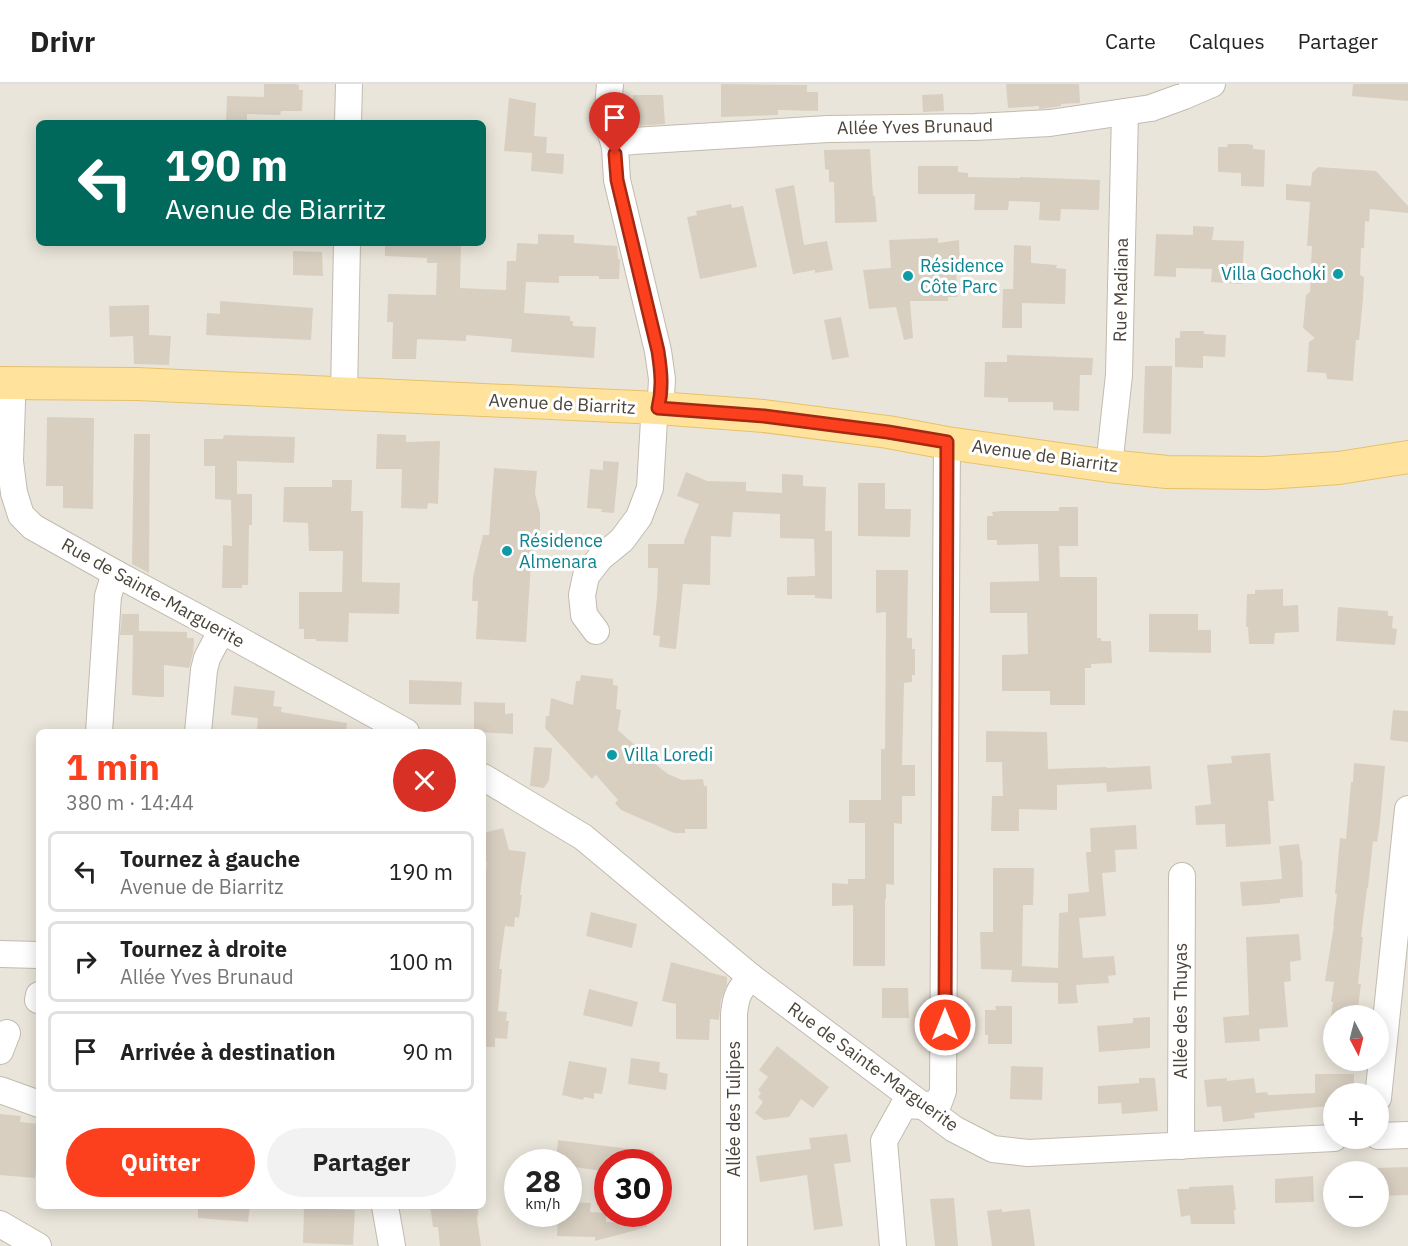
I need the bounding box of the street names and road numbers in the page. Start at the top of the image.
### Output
street label: Allée Yves Brunaud [837,114,993,139]
street label: Rue Madiana [1108,237,1133,342]
street label: Avenue de Biarritz [488,388,636,419]
street label: Avenue de Biarritz [971,434,1120,477]
street label: Rue de Sainte-Marguerite [58,533,249,653]
street label: Allée des Thuyas [1169,943,1192,1079]
street label: Rue de Sainte-Marguerite [783,997,963,1136]
street label: Allée des Tulipes [722,1041,745,1177]

